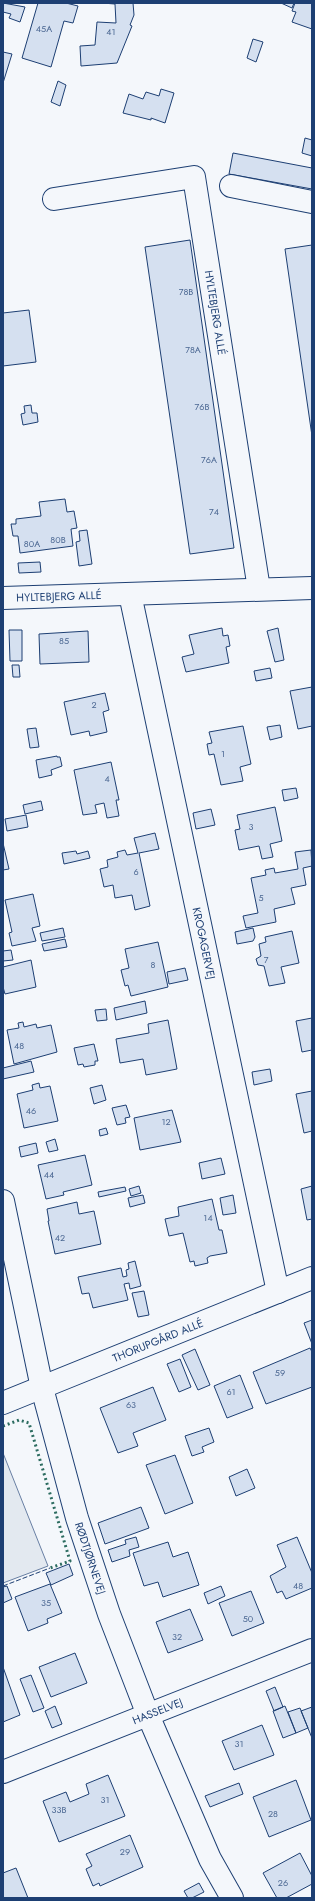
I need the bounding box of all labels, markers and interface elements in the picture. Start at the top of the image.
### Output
house number: 45A [36,22,52,35]
house number: 41 [106,25,116,38]
street label: HYLTEBJERG ALLÉ [201,269,230,356]
house number: 78B [179,285,193,298]
house number: 78A [185,343,201,356]
house number: 76B [195,400,209,413]
house number: 76A [201,453,217,466]
house number: 74 [209,505,219,518]
house number: 80B [50,533,66,546]
house number: 80A [24,537,40,550]
street label: HYLTEBJERG ALLÉ [16,587,102,606]
house number: 85 [59,634,69,647]
house number: 2 [91,698,97,711]
house number: 1 [221,747,225,760]
house number: 4 [104,772,110,785]
house number: 3 [249,820,254,833]
house number: 6 [133,865,139,878]
house number: 5 [258,891,264,904]
street label: KROGAGERVEJ [189,906,219,981]
house number: 7 [264,953,269,966]
house number: 8 [151,958,156,971]
house number: 48 [14,1039,24,1052]
house number: 46 [26,1104,36,1117]
house number: 12 [161,1115,171,1128]
house number: 44 [44,1168,54,1181]
house number: 14 [203,1211,213,1224]
house number: 42 [55,1231,65,1244]
street label: THORUPGÅRD ALLÉ [110,1315,206,1366]
house number: 59 [275,1366,285,1379]
house number: 61 [226,1385,236,1398]
house number: 63 [126,1398,136,1411]
street label: RØDTJØRNEVEJ [71,1520,110,1596]
house number: 48 [293,1579,303,1592]
house number: 35 [41,1596,51,1609]
house number: 50 [243,1612,254,1625]
house number: 32 [172,1630,182,1643]
street label: HASSELVEJ [130,1694,185,1728]
house number: 31 [235,1737,243,1750]
house number: 31 [101,1793,109,1806]
house number: 33B [52,1803,66,1816]
house number: 28 [268,1807,278,1820]
house number: 29 [120,1845,130,1858]
house number: 26 [278,1876,288,1889]

